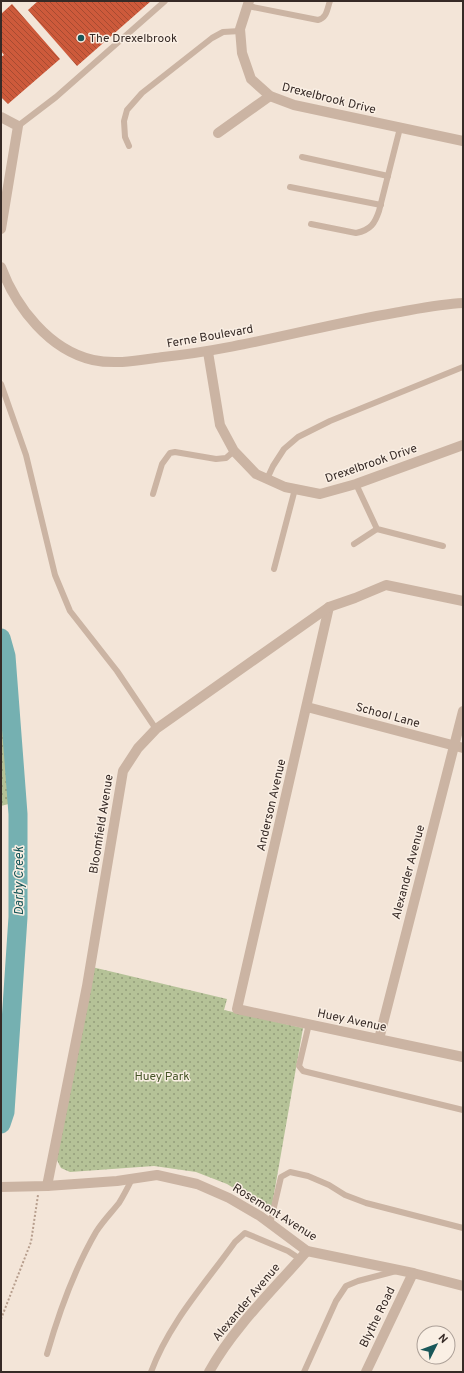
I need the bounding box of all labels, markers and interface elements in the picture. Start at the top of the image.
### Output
place label: The Drexelbrook [89,31,177,47]
marker: The Drexelbrook [76,33,86,43]
street label: Drexelbrook Drive [280,80,377,118]
street label: Ferne Boulevard [166,322,255,352]
street label: Drexelbrook Drive [323,441,420,487]
street label: School Lane [354,700,422,732]
street label: Anderson Avenue [254,757,290,853]
street label: Bloomfield Avenue [86,773,118,875]
street label: Alexander Avenue [389,823,429,921]
water label: Darby Creek [12,846,28,916]
street label: Huey Avenue [316,1006,388,1036]
park label: Huey Park [134,1069,190,1085]
street label: Rosemont Avenue [229,1180,320,1245]
street label: Alexander Avenue [209,1260,284,1345]
street label: Blythe Road [356,1284,400,1351]
north arrow [416,1325,456,1365]
text: N [435,1331,451,1347]

